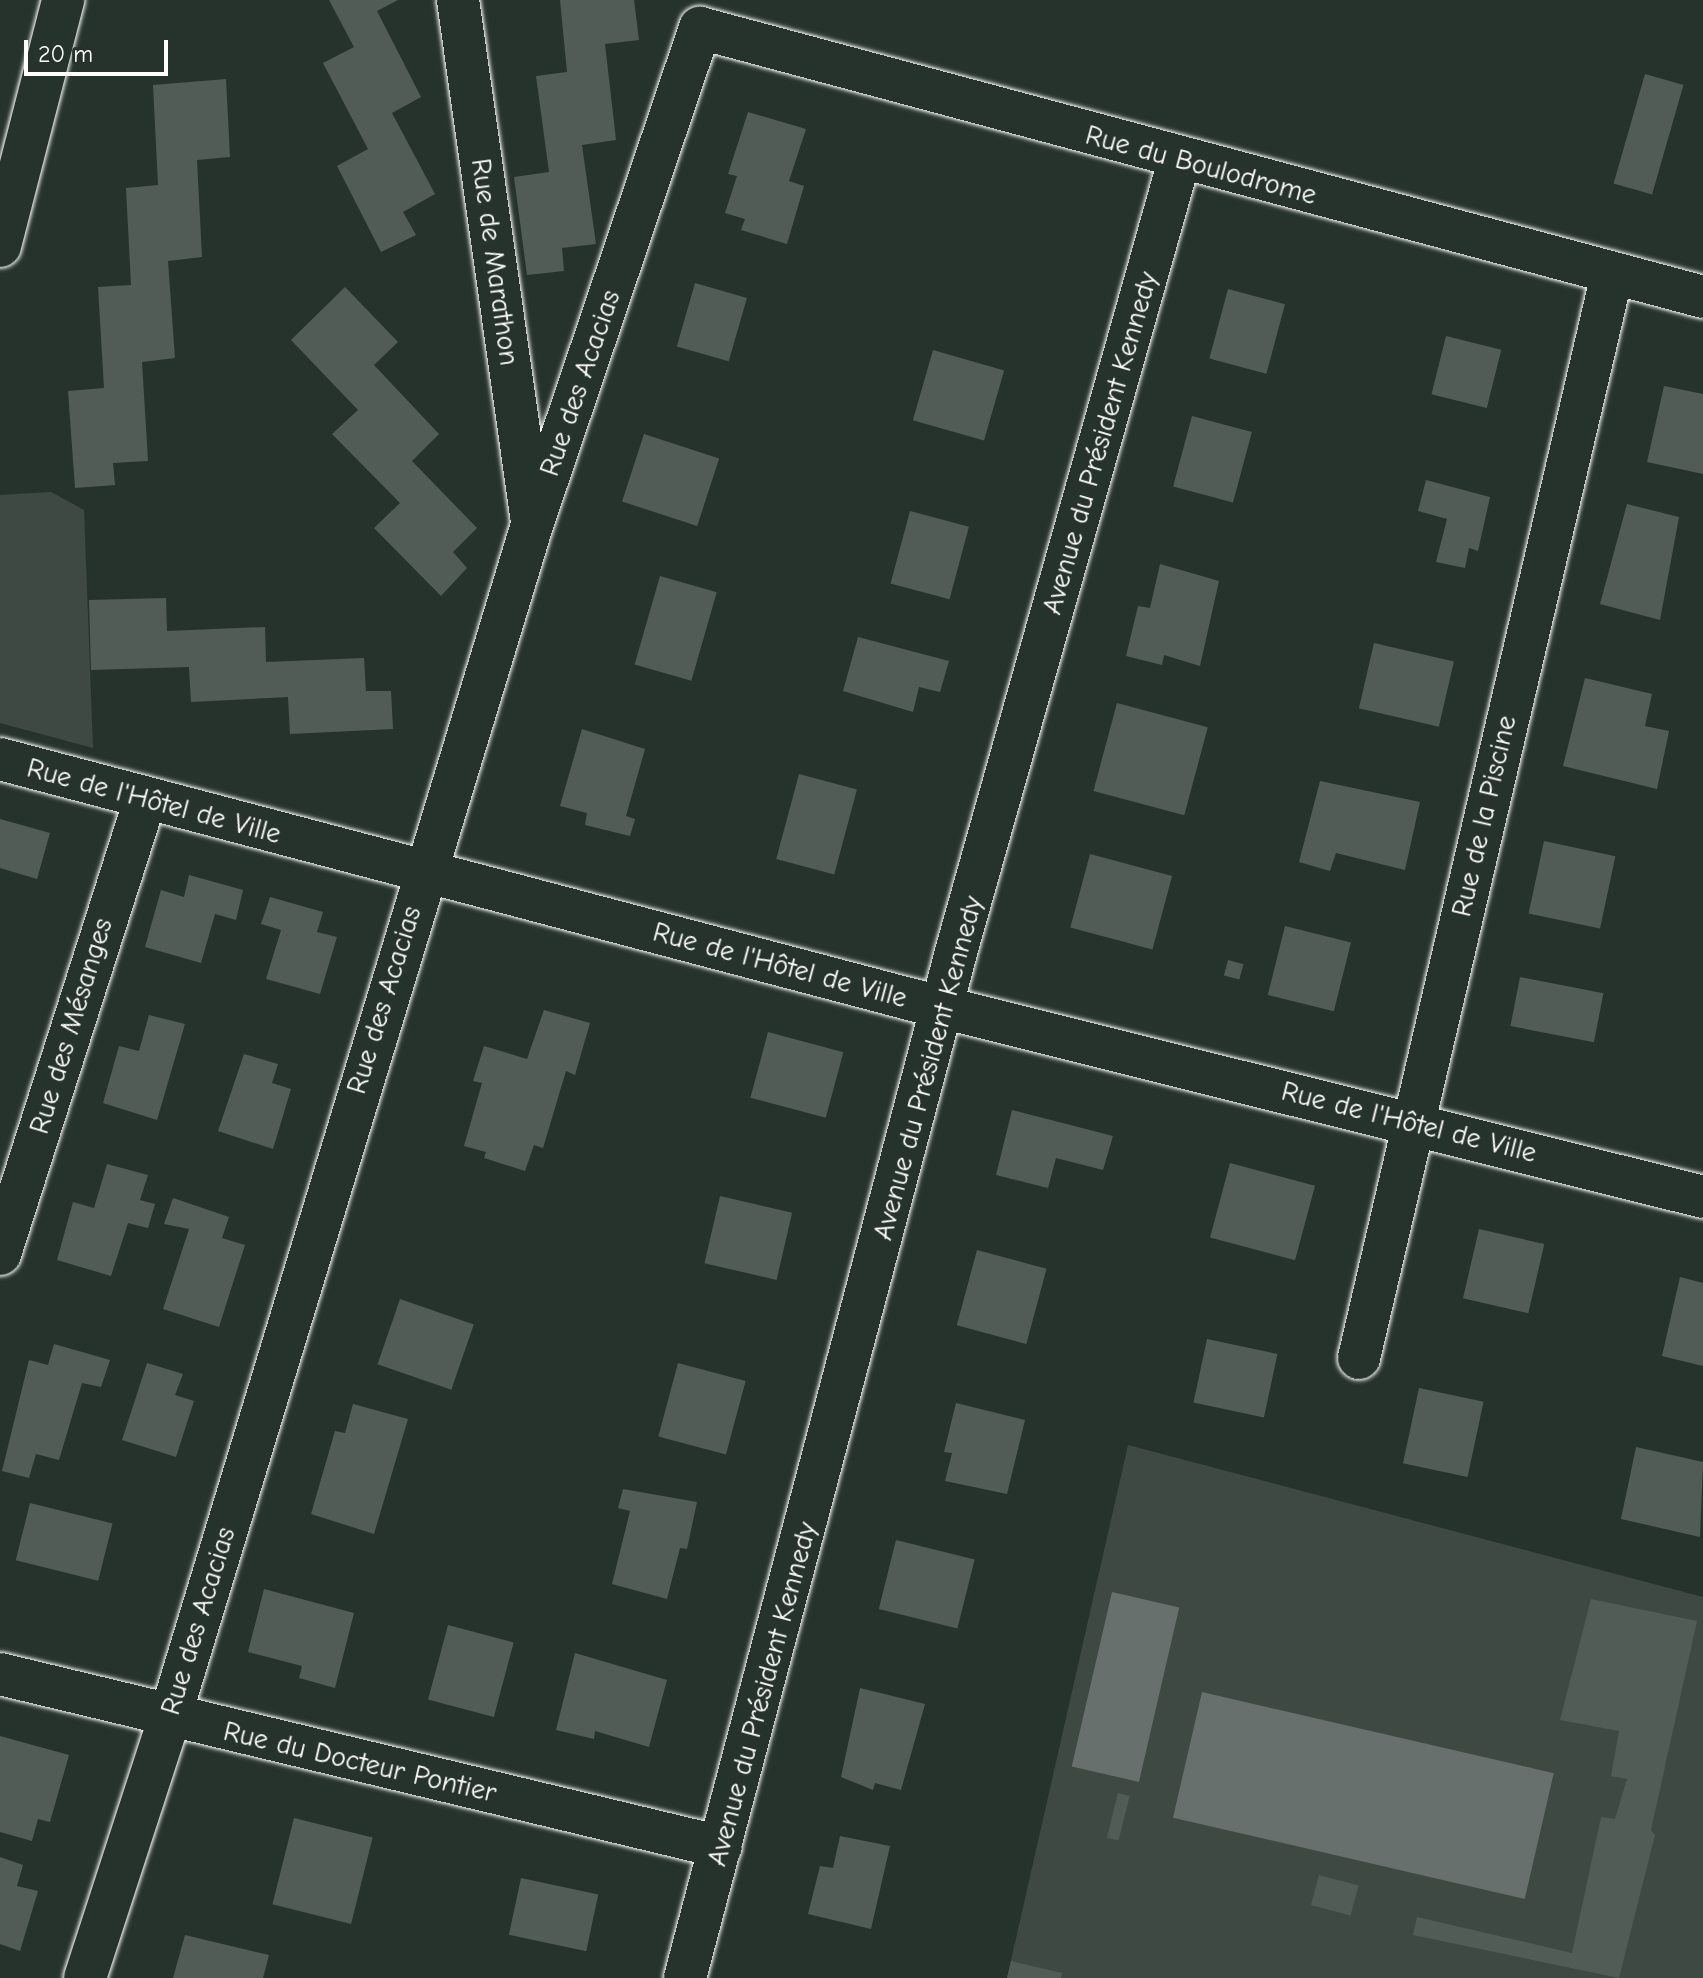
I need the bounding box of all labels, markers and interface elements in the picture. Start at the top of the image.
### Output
scale bar [28,24,172,74]
text: 20 m [38,40,93,68]
street label: Rue du Boulodrome [1082,118,1320,212]
street label: Rue de Marathon [464,156,526,368]
street label: Avenue du Président Kennedy [1035,268,1165,618]
street label: Rue des Acacias [532,286,628,480]
street label: Rue de la Piscine [1445,712,1523,920]
street label: Rue de l'Hôtel de Ville [23,751,285,851]
street label: Avenue du Président Kennedy [866,892,990,1244]
street label: Rue des Acacias [340,902,428,1098]
street label: Rue des Mésanges [22,914,120,1138]
street label: Rue de l'Hôtel de Ville [649,915,911,1015]
street label: Rue de l'Hôtel de Ville [1278,1074,1540,1170]
street label: Avenue du Président Kennedy [700,1518,824,1870]
street label: Rue des Acacias [154,1523,242,1719]
street label: Rue du Docteur Pontier [220,1714,500,1810]

